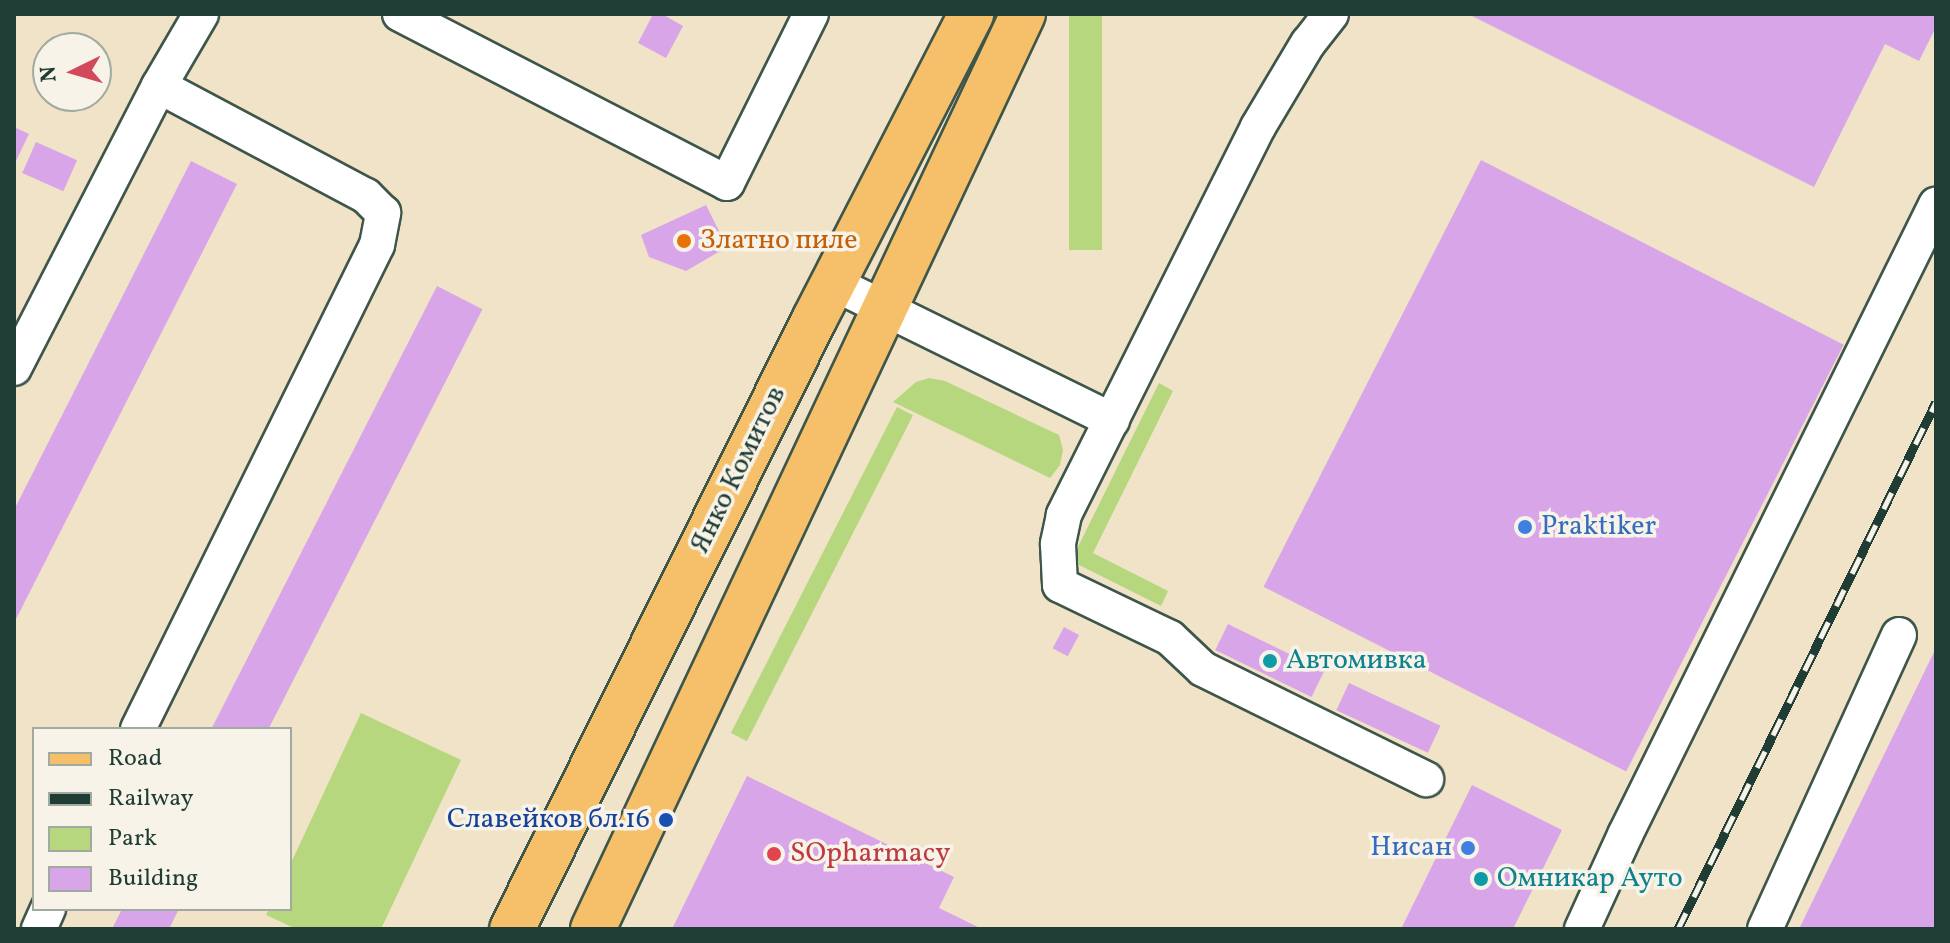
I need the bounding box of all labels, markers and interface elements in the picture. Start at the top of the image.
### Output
north arrow [32,32,112,112]
text: N [33,65,66,83]
place label: Златно пиле [700,224,857,258]
marker: Златно пиле [675,232,693,250]
street label: Янко Комитов [684,381,794,559]
place label: Praktiker [1541,510,1656,544]
marker: Praktiker [1516,518,1534,536]
place label: Автомивка [1286,644,1427,678]
marker: Автомивка [1261,652,1279,670]
legend [32,727,292,911]
text: Road [108,742,162,776]
text: Railway [108,782,194,816]
place label: Славейков бл.16 [447,803,650,837]
marker: Славейков бл.16 [657,811,675,829]
text: Park [108,822,157,856]
place label: Нисан [1370,831,1452,865]
place label: SOpharmacy [790,837,950,871]
marker: Нисан [1459,839,1477,857]
marker: SOpharmacy [765,845,783,863]
text: Building [108,862,198,896]
place label: Омникар Ауто [1497,862,1683,896]
marker: Омникар Ауто [1472,870,1490,888]

